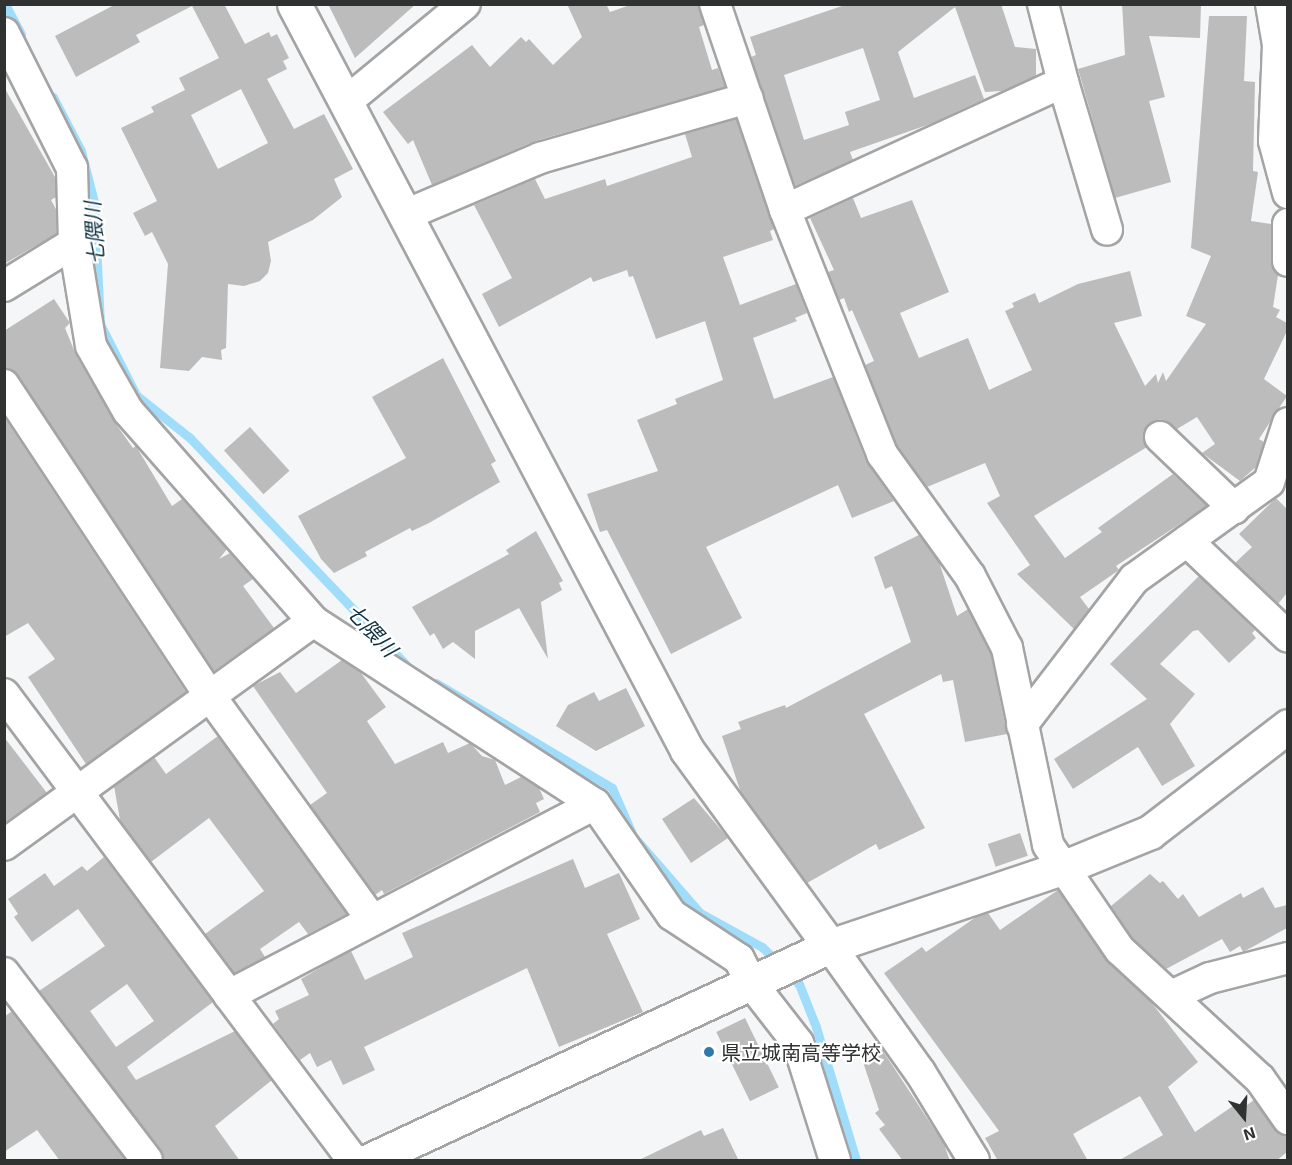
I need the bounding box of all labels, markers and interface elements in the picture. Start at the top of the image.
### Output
water label: 七隈川 [79,201,109,265]
water label: 七隈川 [341,598,403,662]
place label: 県立城南高等学校 [721,1040,881,1064]
marker: 県立城南高等学校 [702,1045,716,1059]
north arrow [1214,1087,1274,1147]
text: N [1241,1124,1258,1145]

